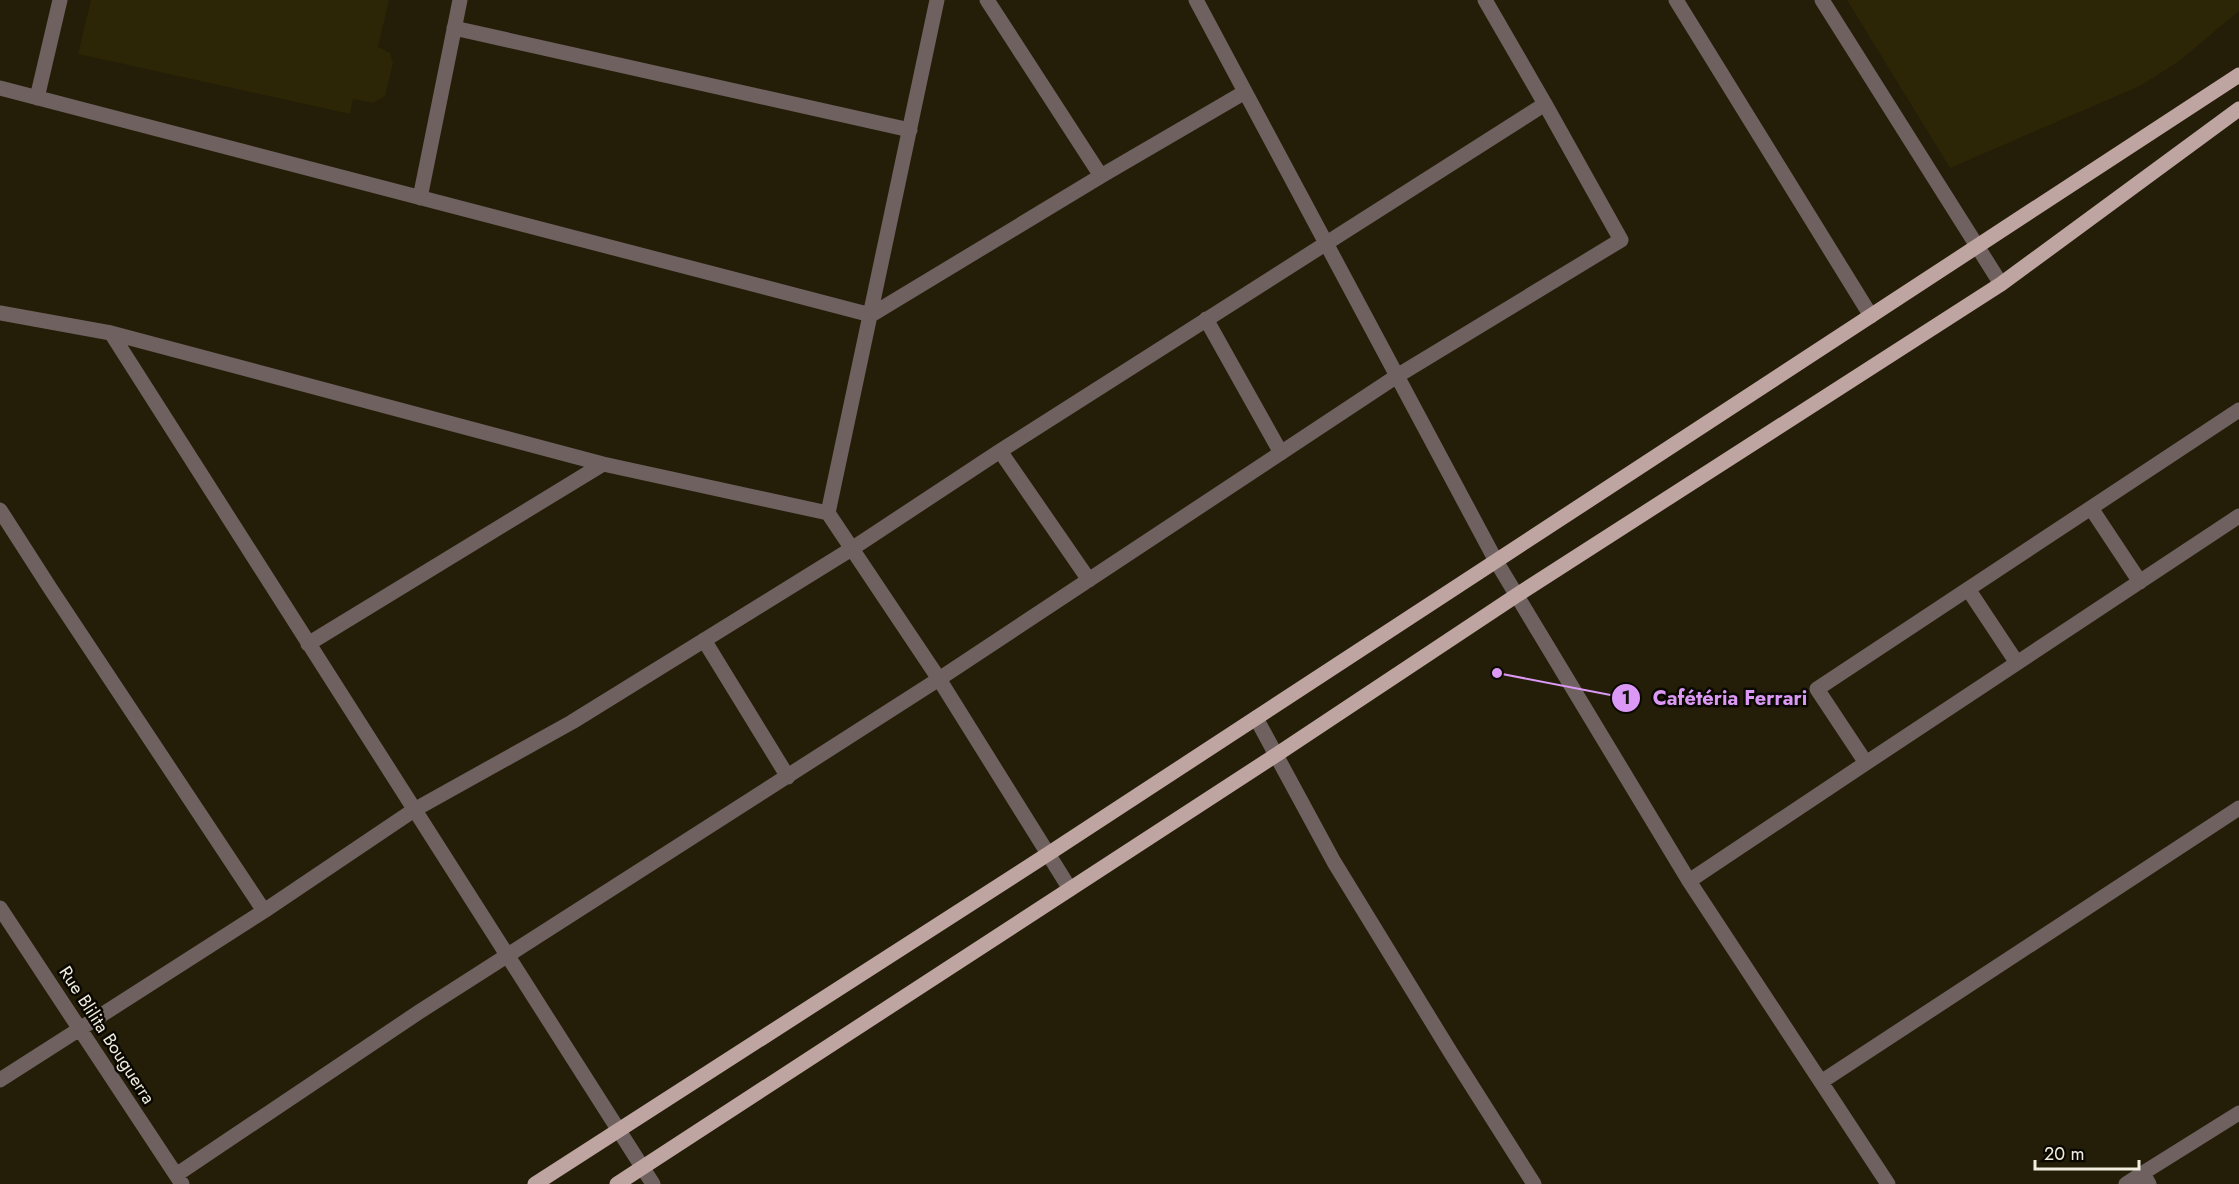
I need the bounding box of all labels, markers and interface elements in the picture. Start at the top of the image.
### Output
callout: Cafétéria Ferrari [1611,679,1820,717]
text: Cafétéria Ferrari [1653,684,1807,713]
text: 1 [1621,685,1631,711]
street label: Rue Blilita Bouguerra [53,961,161,1109]
scale bar [2035,1133,2138,1171]
text: 20 m [2044,1141,2084,1167]

